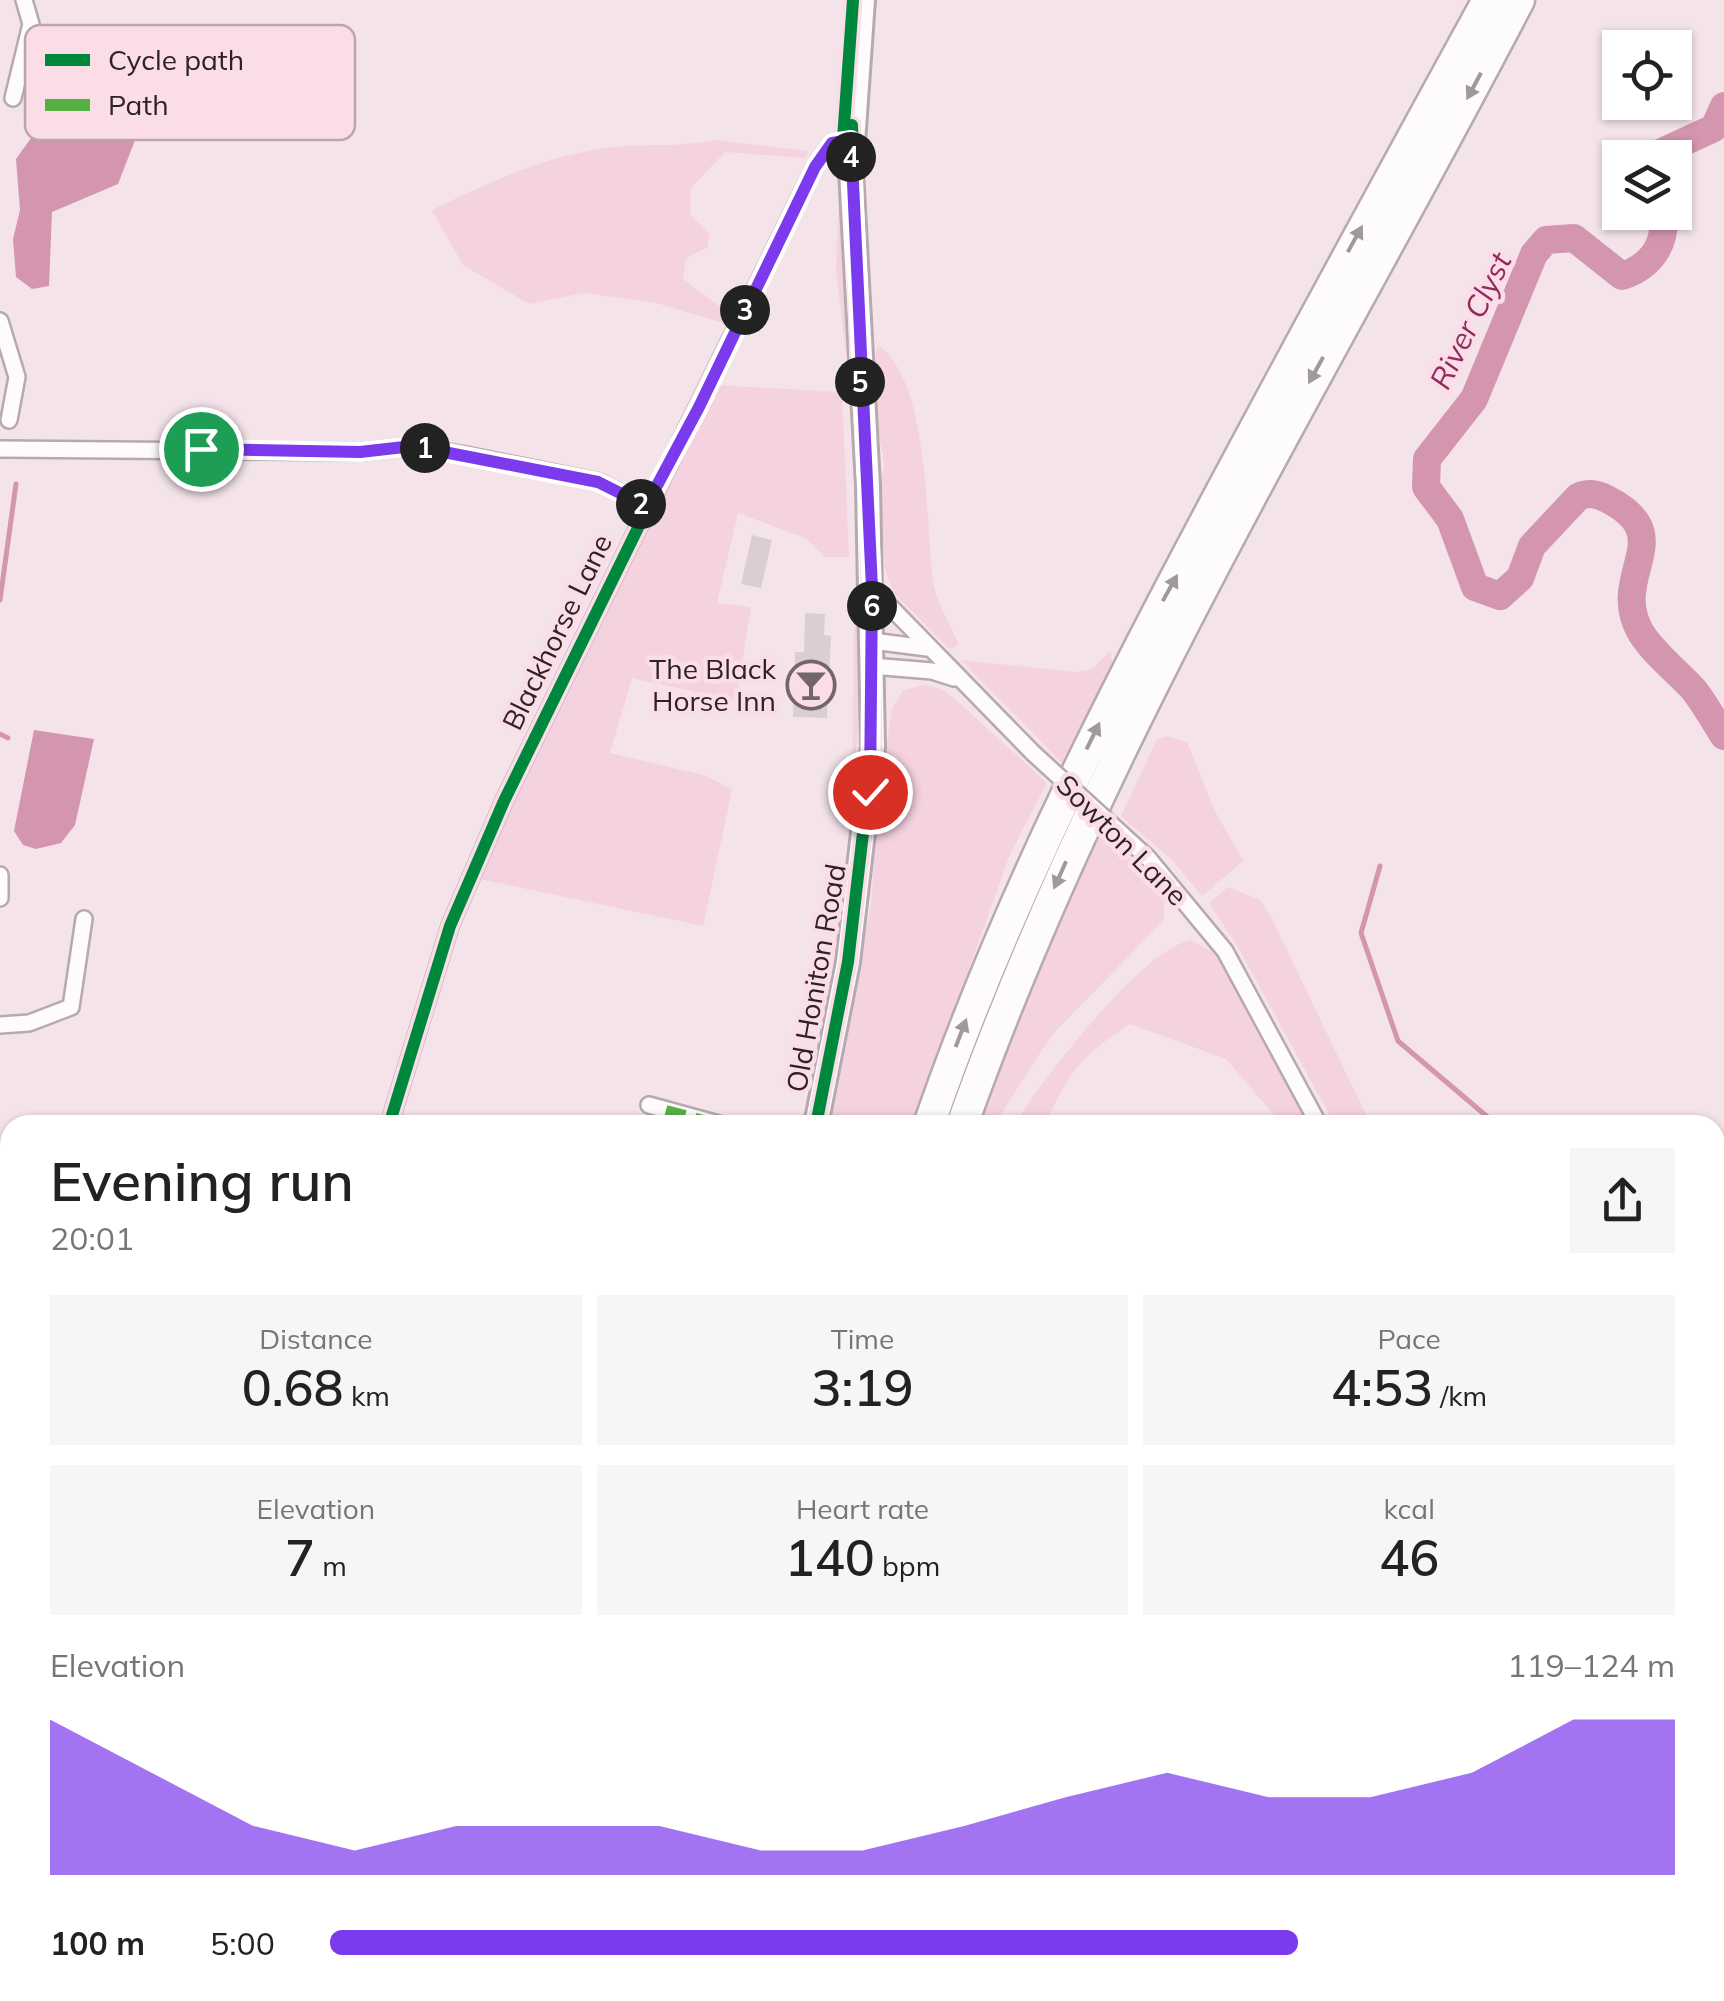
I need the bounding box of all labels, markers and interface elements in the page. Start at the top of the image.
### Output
legend [25,25,355,140]
map controls [1602,30,1692,230]
button: locate [1602,30,1692,120]
text: Cycle path [108,42,244,77]
one-way arrow [1466,72,1483,101]
text: Path [108,87,169,122]
pin: 4 [826,132,876,182]
text: 4 [843,139,859,174]
button: layers [1602,140,1692,230]
one-way arrow [1347,225,1364,254]
water label: River Clyst [1421,245,1520,395]
pin: 3 [720,285,770,335]
text: 3 [737,292,753,327]
one-way arrow [1307,356,1324,385]
pin: 5 [835,357,885,407]
text: 5 [852,364,868,399]
pin [159,407,244,492]
icon: arrive [174,422,229,477]
pin: 1 [400,423,450,473]
text: 1 [417,430,433,465]
pin: 2 [616,479,666,529]
text: 2 [633,486,649,521]
street label: Blackhorse Lane [494,528,619,735]
one-way arrow [1160,574,1178,602]
pin: 6 [847,581,897,631]
text: 6 [864,588,880,623]
place label: The Black Horse Inn [649,651,777,718]
bar icon: The Black Horse Inn [785,659,837,711]
one-way arrow [1084,721,1101,750]
pin [828,750,913,835]
icon: check [843,765,898,820]
street label: Sowton Lane [1050,767,1195,912]
one-way arrow [1052,860,1068,890]
street label: Old Honiton Road [778,861,853,1095]
one-way arrow [954,1018,970,1048]
text: Evening run [50,1146,354,1215]
button: share [1570,1148,1675,1253]
text: 20:01 [50,1218,134,1258]
text: Distance [259,1321,372,1356]
text: Time [831,1321,894,1356]
text: Pace [1378,1321,1441,1356]
text: 0.68 [242,1356,344,1419]
text: 3:19 [812,1356,913,1419]
text: 4:53 [1331,1356,1433,1419]
text: km [344,1378,390,1413]
text: /km [1433,1378,1487,1413]
text: Elevation [257,1491,375,1526]
text: Heart rate [796,1491,929,1526]
text: kcal [1384,1491,1435,1526]
text: 7 [285,1526,315,1589]
text: 140 [785,1526,875,1589]
text: 46 [1379,1526,1439,1589]
text: m [315,1548,347,1583]
text: bpm [875,1548,940,1583]
text: Elevation [50,1645,185,1685]
text: 119–124 m [1507,1645,1675,1685]
text: 100 m [50,1923,145,1963]
text: 5:00 [210,1923,275,1963]

